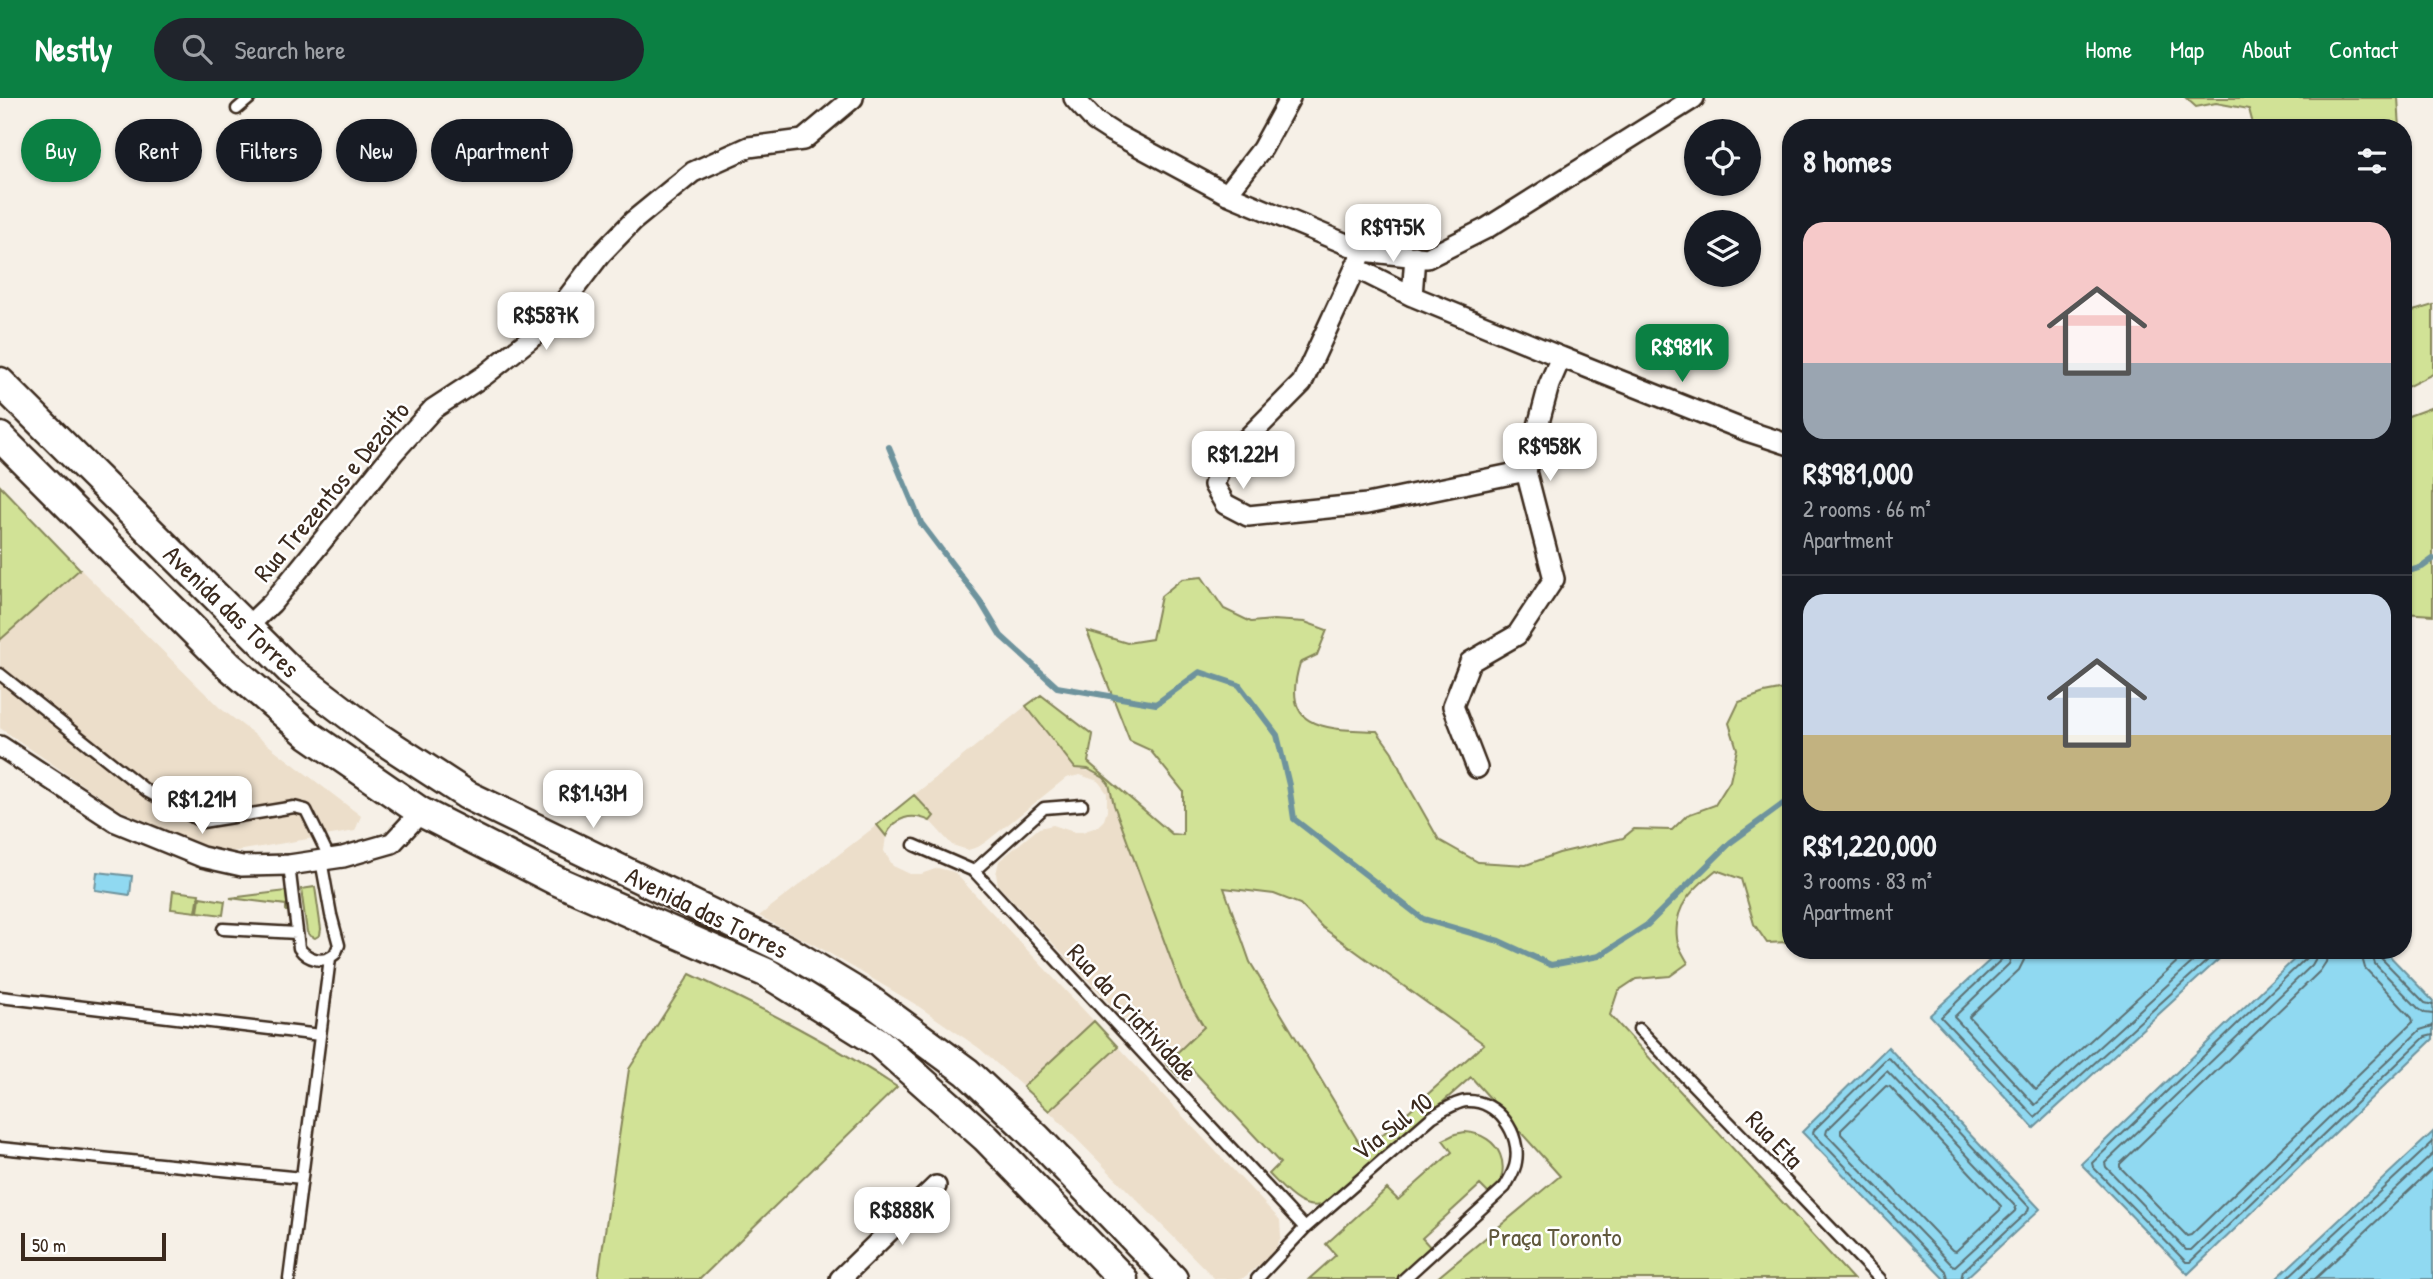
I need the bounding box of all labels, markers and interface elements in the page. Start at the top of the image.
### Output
search box [154,18,644,81]
text: Nestly [35,27,112,71]
icon: search [178,30,216,68]
text: Search here [234,32,346,67]
text: Home [2085,33,2132,65]
text: Map [2170,33,2204,65]
text: About [2242,33,2291,65]
text: Contact [2329,33,2398,65]
chip: Buy [21,119,101,182]
chip: Rent [115,119,202,182]
chip: Filters [216,119,322,182]
chip: New [336,119,417,182]
chip: Apartment [431,119,573,182]
map controls [1684,119,1761,287]
button: locate [1684,119,1761,196]
text: 8 homes [1803,141,1891,181]
icon: filters [2353,142,2391,180]
pin: R$975K [1336,204,1450,264]
button: layers [1684,210,1761,287]
text: R$975K [1361,211,1425,242]
icon: home [2034,268,2160,394]
pin: R$587K [489,292,603,352]
text: R$587K [513,299,579,330]
pin: R$981K [1625,324,1739,384]
text: R$981K [1652,331,1712,362]
street label: Rua Trezentos e Dezoito [245,393,417,589]
pin: R$958K [1493,424,1607,483]
text: R$958K [1519,430,1581,461]
pin: R$1.22M [1178,432,1308,491]
text: R$1.22M [1208,438,1278,469]
text: R$981,000 [1803,453,1913,493]
text: 2 rooms · 66 m² [1803,493,1931,524]
text: Apartment [1803,524,1893,555]
street label: Avenida das Torres [156,537,308,685]
icon: home [2034,640,2160,766]
pin: R$1.43M [528,770,658,830]
pin: R$1.21M [137,776,267,836]
text: R$1.43M [559,777,627,808]
text: R$1.21M [168,783,236,814]
text: R$1,220,000 [1803,825,1937,865]
street label: Avenida das Torres [620,858,794,966]
text: 3 rooms · 83 m² [1803,865,1932,896]
text: Apartment [1803,896,1893,927]
street label: Rua da Criatividade [1060,935,1206,1089]
street label: Via Sul 10 [1345,1084,1439,1168]
street label: Rua Eta [1738,1102,1812,1176]
pin: R$888K [845,1188,959,1247]
text: R$888K [870,1194,934,1225]
park label: Praça Toronto [1488,1219,1622,1254]
scale bar [21,1230,166,1262]
text: 50 m [32,1232,66,1258]

